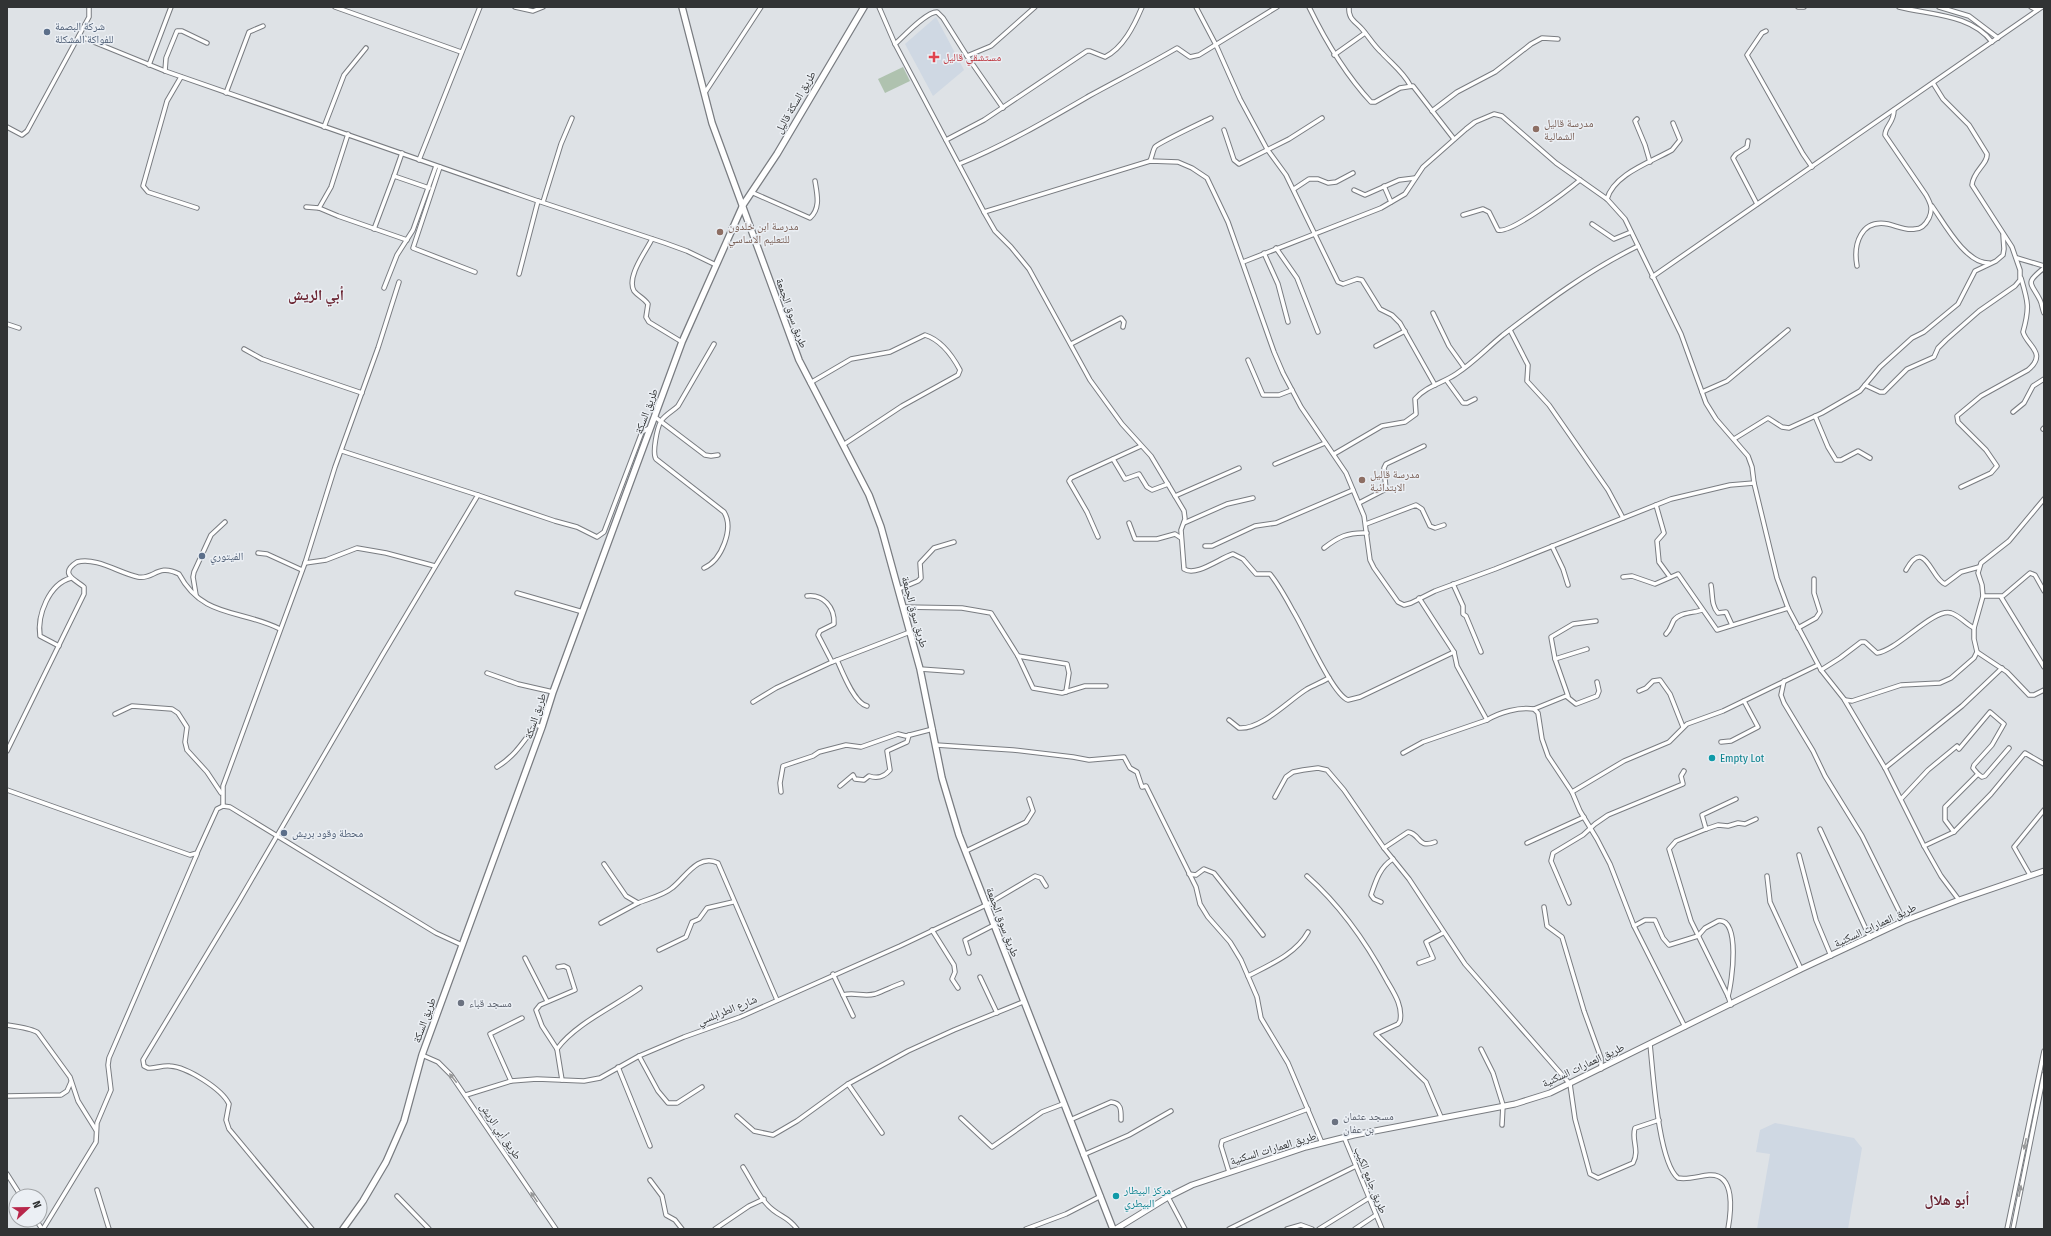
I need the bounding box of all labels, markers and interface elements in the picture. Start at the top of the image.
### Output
place label: شركة البصمة للفواكة المشكلة [55,20,114,46]
marker: شركة البصمة للفواكة المشكلة [42,27,52,37]
marker: مستشقي قاليل [928,51,940,63]
place label: مستشقي قاليل [943,51,1001,66]
street label: طريق السكة قاليل [772,69,819,136]
place label: مدرسة قاليل الشمالية [1544,117,1593,143]
marker: مدرسة قاليل الشمالية [1531,124,1541,134]
place label: مدرسة ابن خلدون للتعليم الاساسي [728,220,798,248]
marker: مدرسة ابن خلدون للتعليم الاساسي [715,227,725,237]
street label: طريق سوق الجمعة [773,276,810,350]
district label: أبي الريش [288,286,344,307]
street label: طريق السكة [632,387,661,436]
place label: مدرسة قاليل الابتدائية [1370,468,1419,494]
marker: مدرسة قاليل الابتدائية [1357,475,1367,485]
place label: الفيتوري [210,550,243,565]
marker: الفيتوري [197,551,207,561]
street label: طريق سوق الجمعة [899,575,930,649]
street label: طريق السكة [522,692,549,741]
place label: Empty Lot [1720,752,1765,765]
marker: Empty Lot [1707,753,1717,763]
place label: محطة وقود بريش [292,827,363,840]
marker: محطة وقود بريش [279,828,289,838]
street label: طريق سوق الجمعة [983,886,1022,959]
street label: طريق العمارات السكنية [1832,901,1918,950]
street label: شارع الطرابلسي [696,993,760,1030]
street label: طريق السكة [410,996,439,1045]
place label: مسجد قباء [469,997,512,1010]
marker: مسجد قباء [456,998,466,1008]
street label: طريق العمارات السكنية [1540,1041,1626,1090]
one-way arrow [449,1072,457,1083]
street label: طريق أبي الريش [475,1100,525,1163]
place label: مسجد عثمان بن عفان [1343,1110,1394,1136]
marker: مسجد عثمان بن عفان [1330,1117,1340,1127]
street label: طريق العمارات السكنية [1229,1129,1318,1168]
one-way arrow [2021,1138,2027,1151]
street label: طريق جامع الكيب [1351,1145,1390,1215]
place label: مركز البيطار البيطري [1123,1184,1171,1212]
one-way arrow [2018,1185,2024,1197]
north arrow [8,1188,48,1228]
one-way arrow [530,1191,538,1202]
marker: مركز البيطار البيطري [1111,1191,1121,1201]
district label: أبو هلال [1924,1191,1970,1209]
text: N [30,1199,44,1210]

